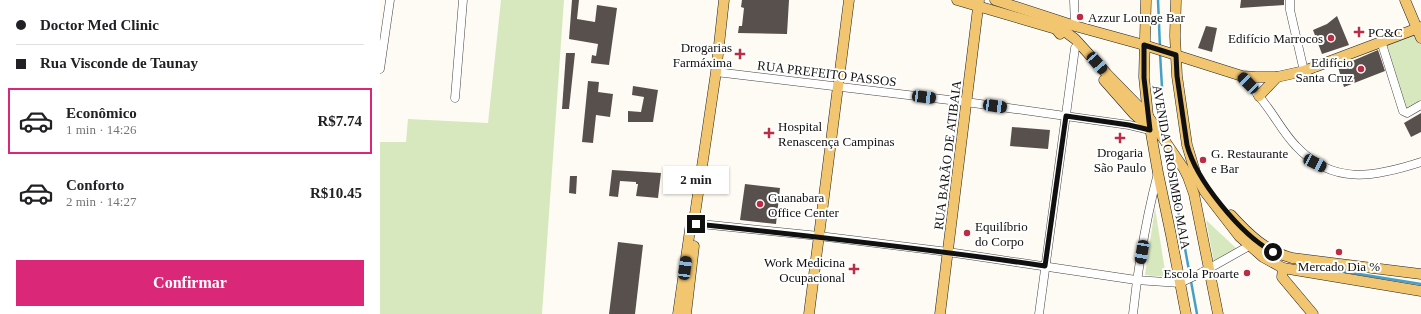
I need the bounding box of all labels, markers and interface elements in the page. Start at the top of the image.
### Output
place label: Azzur Lounge Bar [1088,10,1185,25]
marker: Azzur Lounge Bar [1075,12,1085,22]
text: Doctor Med Clinic [40,17,159,33]
place label: PC&C [1368,25,1403,40]
marker: PC&C [1353,26,1365,38]
place label: Edifício Marrocos [1228,31,1323,46]
marker: Edifício Marrocos [1326,33,1336,43]
place label: Drogarias Farmáxima [673,40,732,70]
marker: Drogarias Farmáxima [735,49,745,59]
car [1085,50,1109,76]
text: Rua Visconde de Taunay [40,55,198,71]
place label: Edifício Santa Cruz [1296,55,1353,85]
street label: RUA PREFEITO PASSOS [756,58,897,89]
marker: Edifício Santa Cruz [1356,64,1366,74]
car [1235,70,1261,96]
street label: RUA BARÃO DE ATIBAIA [931,79,964,231]
street label: AVENIDA OROSIMBO MAIA [1150,84,1193,251]
car [911,90,937,104]
car [982,98,1008,114]
icon: car [18,103,54,139]
text: Econômico [66,105,137,121]
text: R$7.74 [317,113,362,129]
place label: Hospital Renascença Campinas [778,119,895,149]
text: 1 min · 14:26 [66,122,136,137]
marker: Hospital Renascença Campinas [763,127,775,139]
marker: Drogaria São Paulo [1115,133,1125,143]
place label: Drogaria São Paulo [1094,145,1146,175]
place label: G. Restaurante e Bar [1211,146,1288,176]
car [1302,152,1328,174]
marker: G. Restaurante e Bar [1198,155,1208,165]
callout: 2 min [663,166,729,194]
text: 2 min [680,172,712,187]
icon: car [18,175,54,211]
text: Conforto [66,177,124,193]
text: R$10.45 [310,185,362,201]
place label: Guanabara Office Center [768,190,840,220]
text: 2 min · 14:27 [66,194,136,209]
marker: Guanabara Office Center [755,199,765,209]
route end [687,215,705,233]
place label: Equilíbrio do Corpo [975,219,1028,249]
marker: Equilíbrio do Corpo [962,228,972,238]
car [1134,239,1150,265]
route start [1264,243,1282,261]
marker: Mercado Dia % [1334,247,1344,257]
car [678,255,692,281]
place label: Work Medicina Ocupacional [764,255,845,285]
place label: Mercado Dia % [1298,259,1380,274]
button: Confirmar [16,260,364,306]
marker: Work Medicina Ocupacional [848,263,860,275]
place label: Escola Proarte [1164,266,1239,281]
marker: Escola Proarte [1242,268,1252,278]

